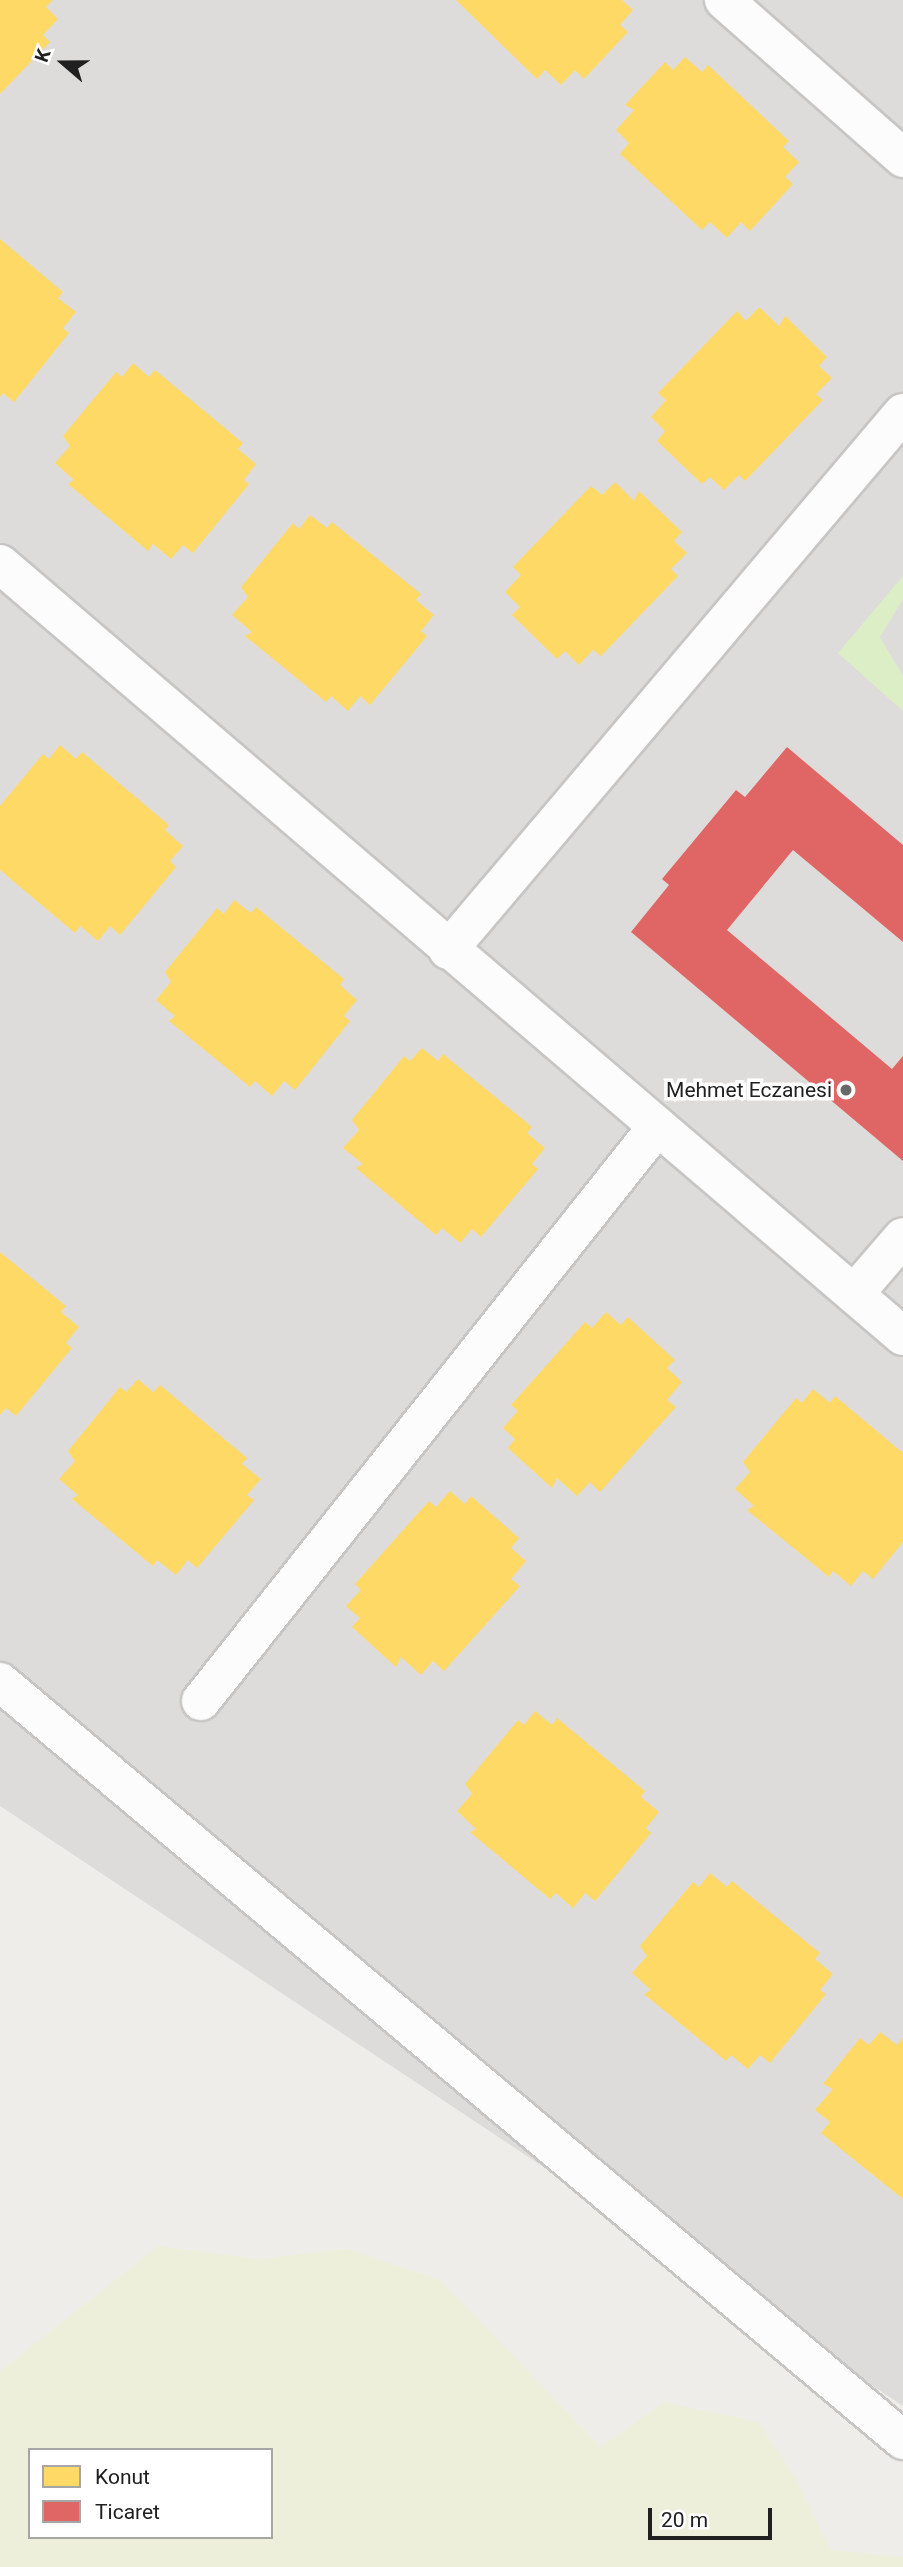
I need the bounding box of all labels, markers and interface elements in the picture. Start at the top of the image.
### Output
north arrow [28,28,98,98]
text: K [30,46,56,65]
place label: Mehmet Eczanesi [666,1077,832,1103]
marker: Mehmet Eczanesi [838,1082,854,1098]
legend [28,2448,273,2539]
text: Konut [95,2465,150,2489]
scale bar [651,2494,775,2538]
text: Ticaret [95,2500,160,2524]
text: 20 m [661,2508,708,2532]

